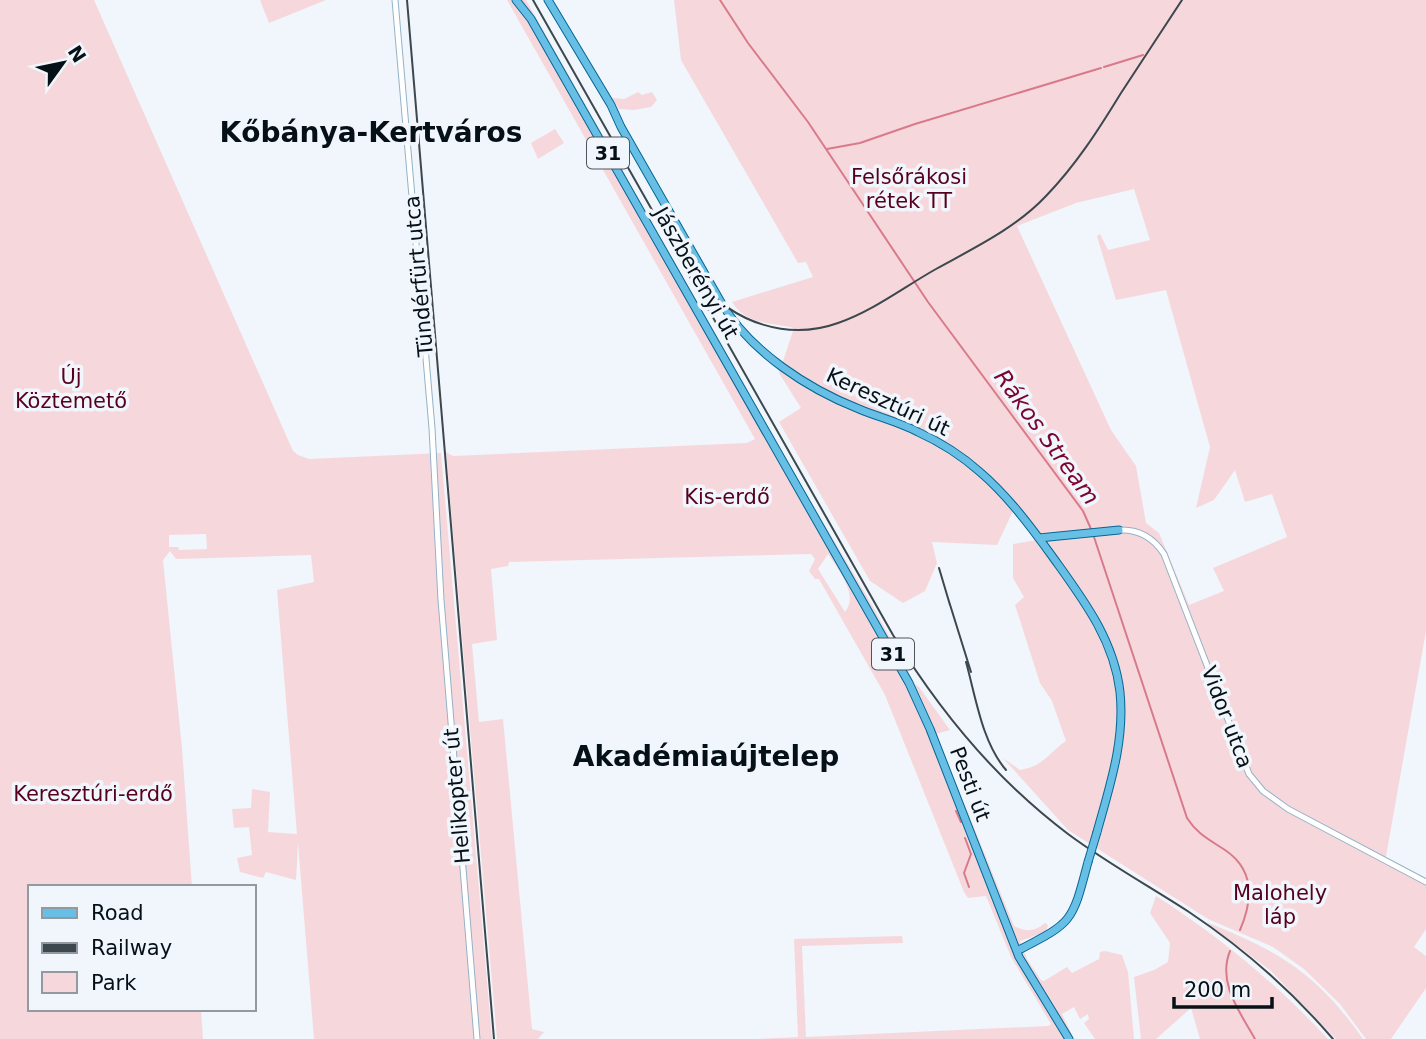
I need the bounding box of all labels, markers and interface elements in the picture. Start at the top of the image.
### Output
north arrow [28,28,98,98]
text: N [64,41,91,66]
district label: Kőbánya-Kertváros [220,116,522,149]
road number: 31 [587,138,629,168]
park label: Felsőrákosi rétek TT [851,165,967,213]
street label: Tündérfürt utca [400,194,438,359]
street label: Jászberényi út [648,201,743,343]
street label: Keresztúri út [823,363,953,441]
park label: Új Köztemető [15,364,127,413]
water label: Rákos Stream [989,364,1105,510]
park label: Kis-erdő [684,485,770,509]
road number: 31 [872,638,914,670]
street label: Vidor utca [1197,663,1257,771]
street label: Helikopter út [439,727,475,865]
district label: Akadémiaújtelep [573,740,839,773]
street label: Pesti út [945,743,995,825]
park label: Keresztúri-erdő [13,782,173,806]
park label: Malohely láp [1233,881,1327,929]
legend [28,885,256,1011]
text: Road [91,901,144,925]
text: Railway [91,936,172,960]
scale bar [1174,965,1272,1009]
text: Park [91,971,137,995]
text: 200 m [1184,978,1251,1002]

